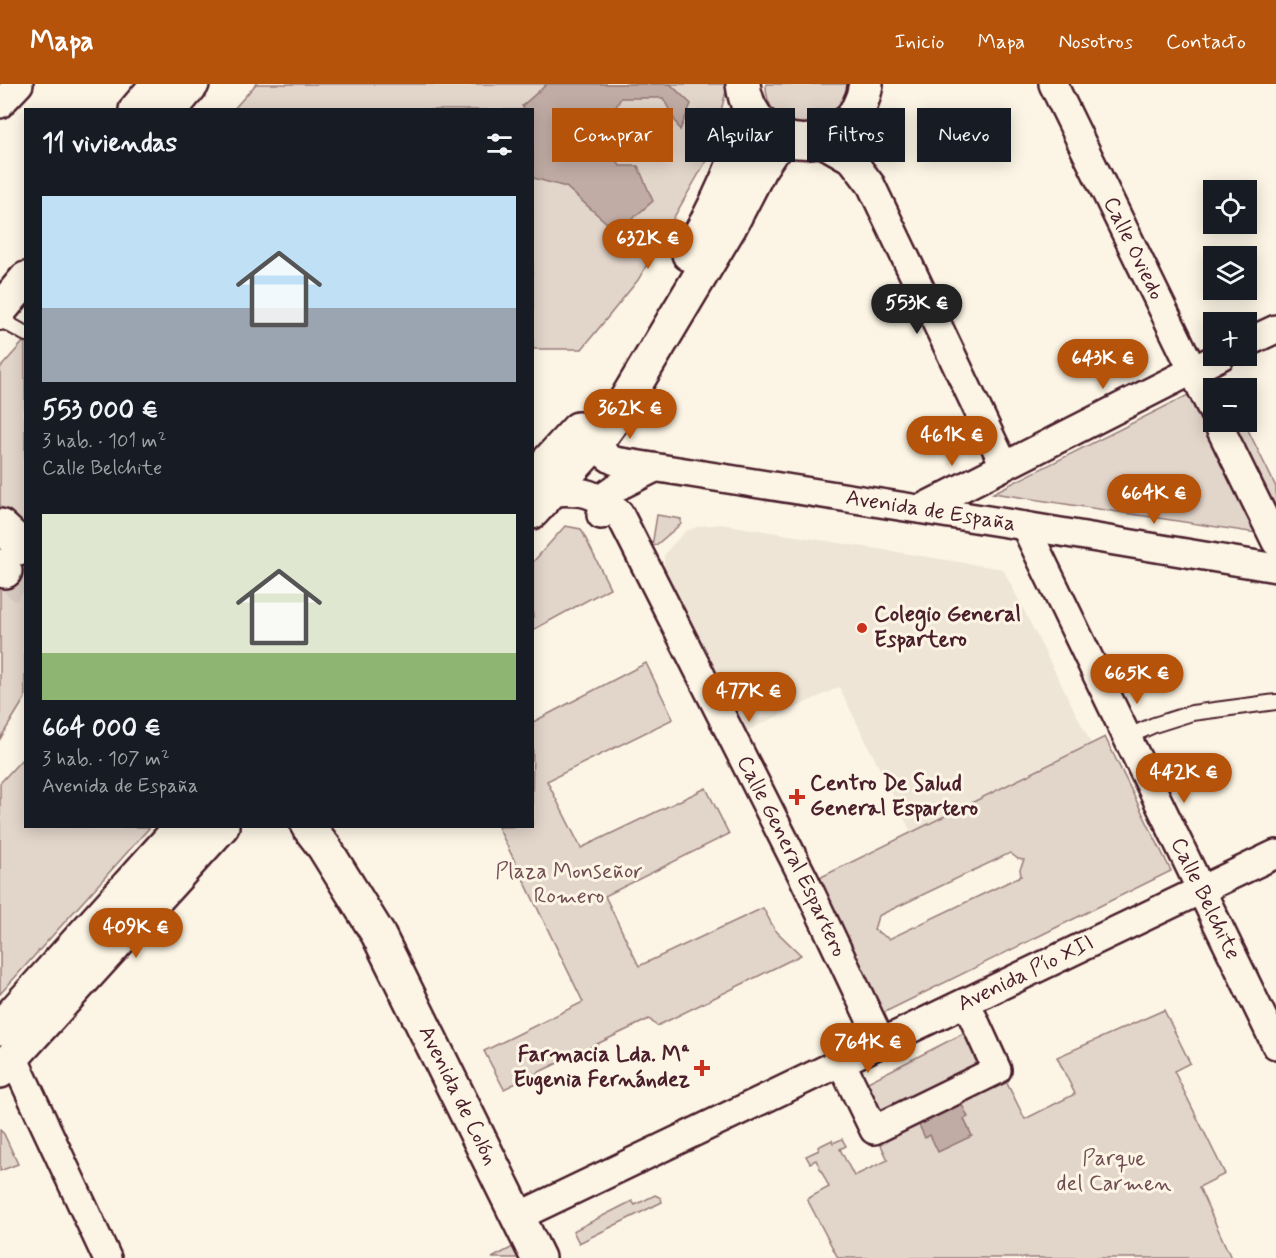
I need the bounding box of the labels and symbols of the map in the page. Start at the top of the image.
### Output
street label: Calle Oviedo [1096,192,1170,305]
pin: 632K € [599,219,697,270]
pin: 553K € [868,284,966,335]
pin: 643K € [1054,339,1152,390]
pin: 362K € [581,389,679,440]
pin: 461K € [903,416,1001,467]
pin: 664K € [1105,474,1203,525]
street label: Avenida de España [844,484,1018,538]
place label: Colegio General Espartero [874,601,1021,654]
marker: Colegio General Espartero [855,621,869,635]
pin: 665K € [1088,654,1186,705]
pin: 477K € [700,672,798,723]
street label: Calle General Espartero [730,751,853,961]
pin: 442K € [1135,753,1233,804]
place label: Centro De Salud General Espartero [810,770,979,823]
marker: Centro De Salud General Espartero [788,788,806,806]
street label: Calle Belchite [1164,833,1247,964]
park label: Plaza Monseñor Romero [495,858,643,911]
pin: 409K € [87,908,185,959]
street label: Avenida Pío XII [953,929,1098,1018]
street label: Avenida de Colón [412,1021,504,1170]
pin: 764K € [819,1023,917,1074]
place label: Farmacia Lda. Mª Eugenia Fernández [513,1041,690,1095]
marker: Farmacia Lda. Mª Eugenia Fernández [695,1061,709,1075]
park label: Parque del Carmen [1057,1145,1172,1198]

